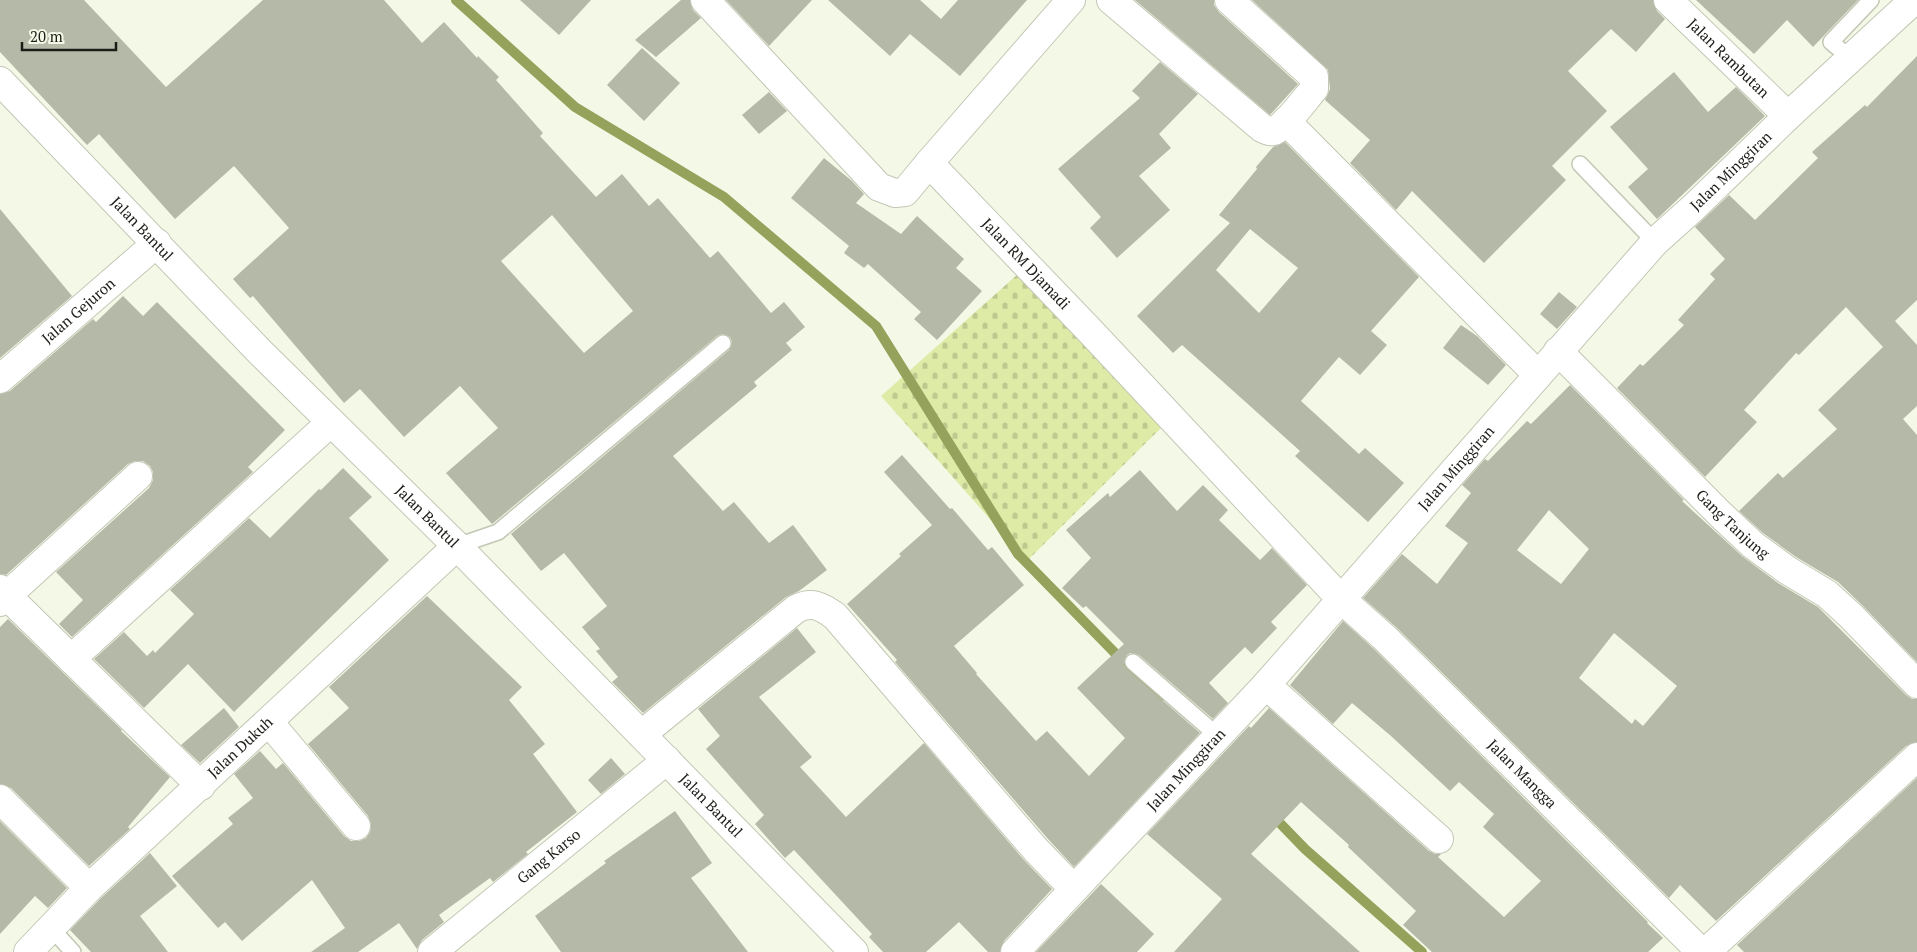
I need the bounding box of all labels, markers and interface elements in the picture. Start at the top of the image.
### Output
street label: Jalan Rambutan [1684,14,1774,102]
scale bar [22,20,116,52]
text: 20 m [30,26,63,46]
street label: Jalan Minggiran [1685,126,1776,215]
street label: Jalan Bantul [107,192,178,265]
street label: Jalan RM Djamadi [978,213,1075,313]
street label: Jalan Gejuron [37,273,119,348]
street label: Jalan Minggiran [1413,421,1498,514]
street label: Jalan Bantul [392,480,464,552]
street label: Gang Tanjung [1692,485,1775,563]
street label: Jalan Dukuh [203,711,277,782]
street label: Jalan Minggiran [1142,724,1229,815]
street label: Jalan Mangga [1484,735,1562,813]
street label: Jalan Bantul [676,769,747,841]
street label: Gang Karso [512,824,584,888]

